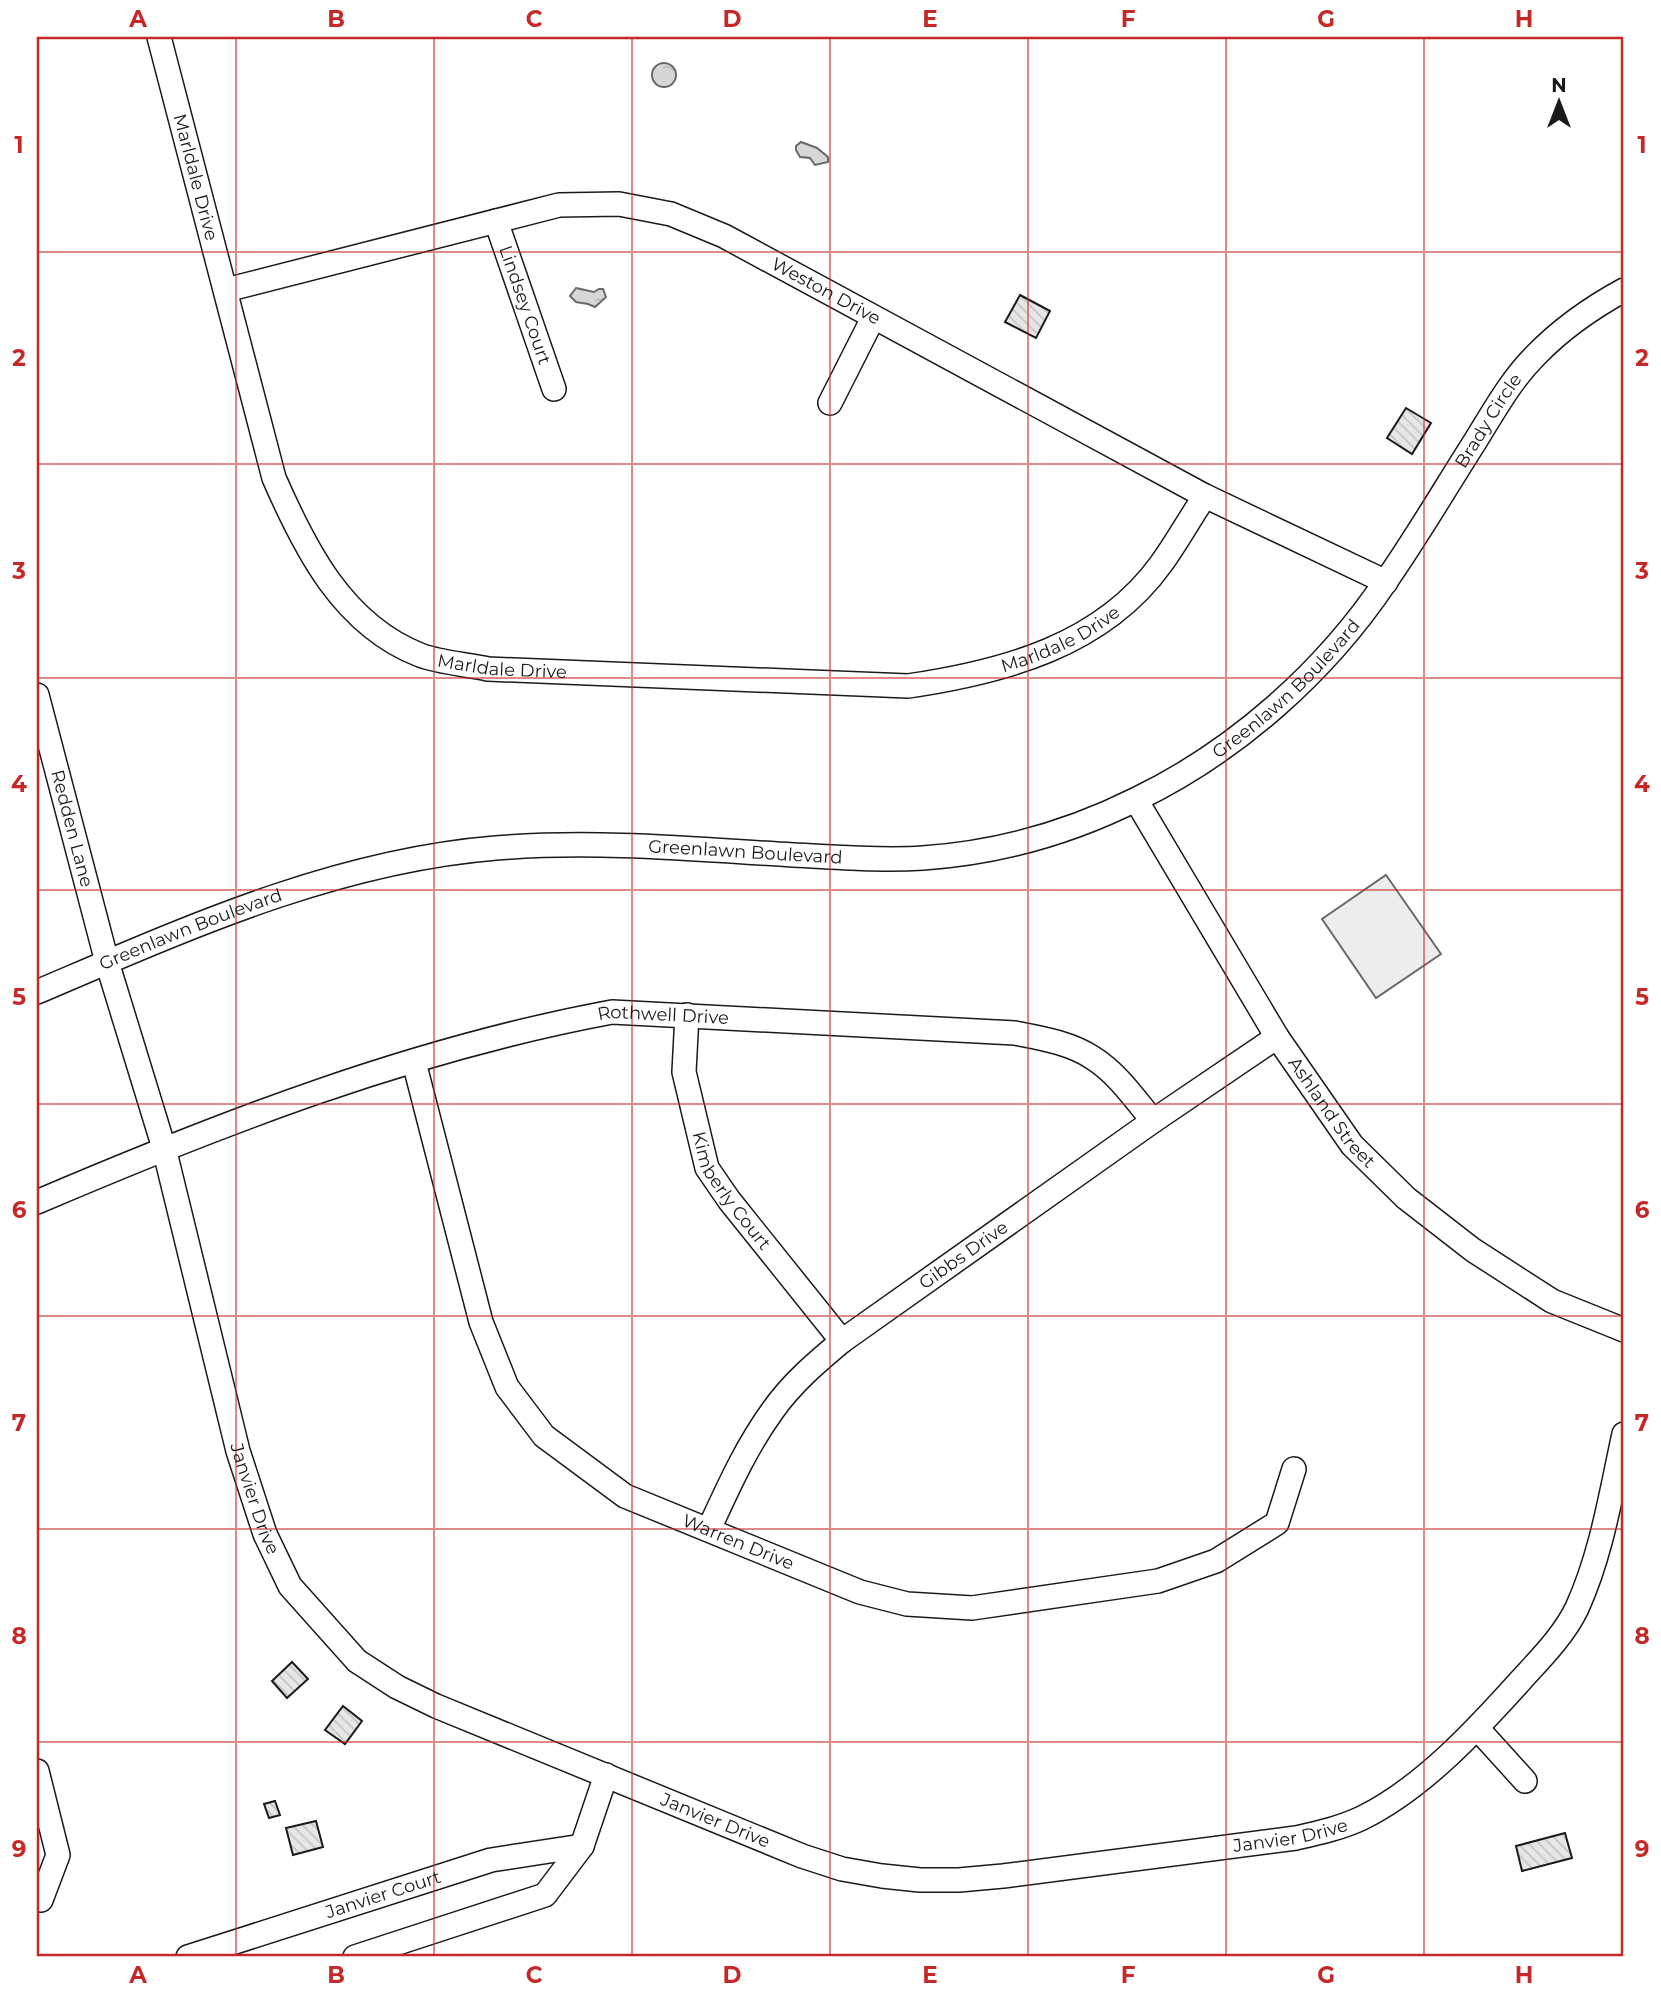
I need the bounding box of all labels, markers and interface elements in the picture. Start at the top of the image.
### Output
text: A [128,5,147,33]
text: B [327,5,345,33]
text: C [526,5,543,33]
text: D [723,5,742,33]
text: E [922,5,938,33]
text: F [1121,5,1136,33]
text: G [1317,5,1335,33]
text: H [1515,5,1533,33]
north arrow [1524,66,1594,136]
text: N [1551,74,1567,97]
street label: Marldale Drive [169,112,223,243]
text: 1 [14,131,24,159]
text: 1 [1637,131,1647,159]
street label: Lindsey Court [494,243,556,368]
street label: Weston Drive [768,253,885,330]
text: 2 [12,344,26,372]
text: 2 [1635,344,1649,372]
street label: Brady Circle [1450,369,1527,472]
text: 3 [11,557,26,585]
text: 3 [1634,557,1649,585]
street label: Marldale Drive [998,601,1124,677]
street label: Greenlawn Boulevard [1208,615,1365,763]
street label: Marldale Drive [435,649,567,683]
street label: Redden Lane [46,767,98,890]
text: 4 [11,770,27,798]
text: 4 [1634,770,1650,798]
street label: Greenlawn Boulevard [648,835,843,869]
street label: Greenlawn Boulevard [96,884,285,975]
text: 5 [12,983,26,1011]
text: 5 [1635,983,1649,1011]
street label: Rothwell Drive [596,1001,730,1029]
street label: Ashland Street [1283,1053,1380,1173]
street label: Kimberly Court [688,1129,776,1254]
text: 6 [12,1196,27,1224]
text: 6 [1635,1196,1650,1224]
street label: Gibbs Drive [915,1216,1012,1294]
text: 7 [12,1409,26,1437]
text: 7 [1635,1409,1649,1437]
street label: Janvier Drive [225,1440,284,1558]
street label: Warren Drive [679,1510,797,1575]
text: 8 [11,1622,27,1650]
text: 8 [1634,1622,1650,1650]
street label: Janvier Drive [656,1788,773,1853]
street label: Janvier Drive [1231,1814,1351,1857]
text: 9 [12,1835,26,1863]
text: 9 [1635,1835,1649,1863]
street label: Janvier Court [322,1866,444,1924]
text: A [128,1961,147,1989]
text: B [327,1961,345,1989]
text: C [526,1961,543,1989]
text: D [723,1961,742,1989]
text: E [922,1961,938,1989]
text: F [1121,1961,1136,1989]
text: G [1317,1961,1335,1989]
text: H [1515,1961,1533,1989]

